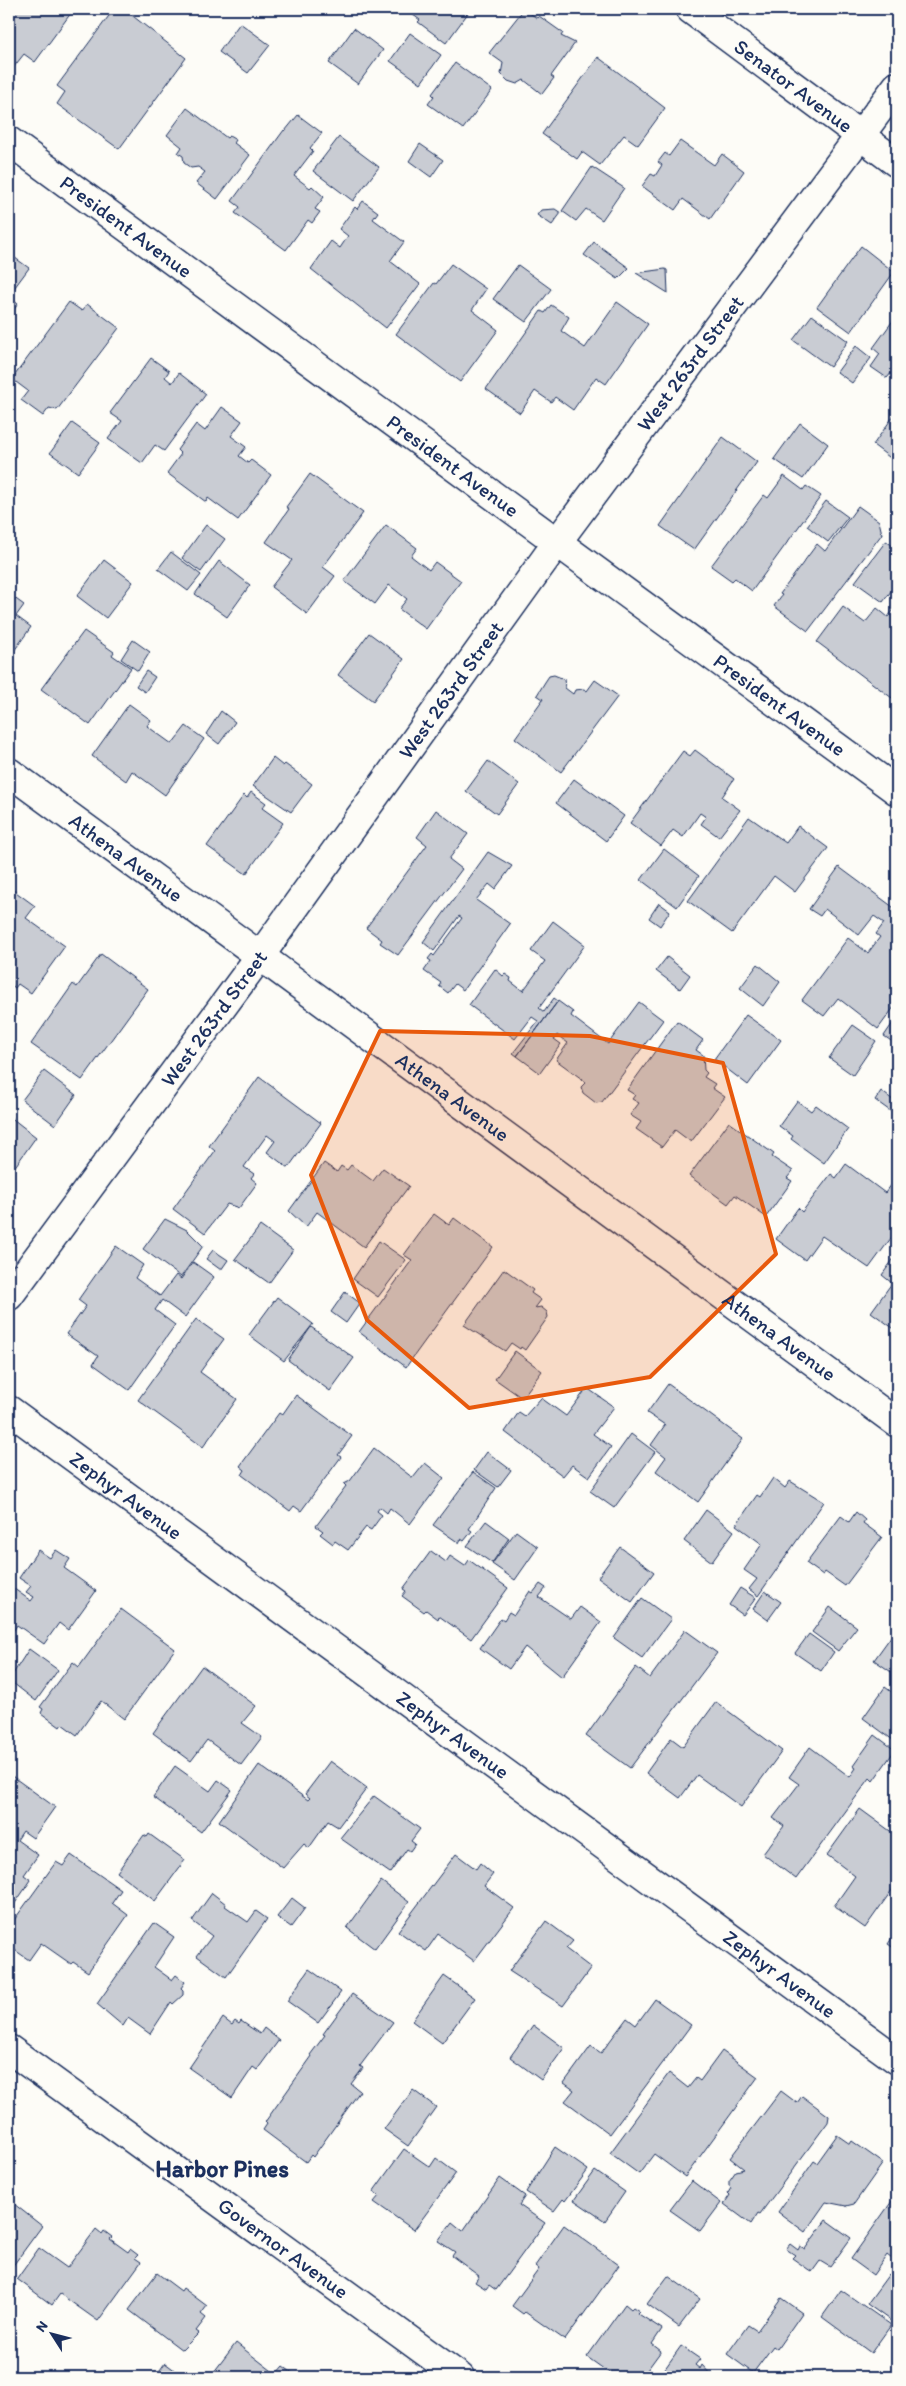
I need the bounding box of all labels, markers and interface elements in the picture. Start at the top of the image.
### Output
street label: Senator Avenue [730,33,858,138]
street label: President Avenue [55,170,197,283]
street label: West 263rd Street [631,290,749,436]
street label: President Avenue [382,409,524,522]
street label: West 263rd Street [393,616,508,763]
street label: President Avenue [709,648,851,761]
street label: Athena Avenue [64,807,188,907]
street label: West 263rd Street [155,945,272,1091]
street label: Athena Avenue [391,1047,515,1147]
street label: Athena Avenue [718,1286,841,1386]
street label: Zephyr Avenue [65,1446,188,1545]
street label: Zephyr Avenue [392,1685,514,1784]
street label: Zephyr Avenue [719,1924,841,2023]
district label: Harbor Pines [155,2154,289,2183]
street label: Governor Avenue [213,2192,354,2304]
north arrow [28,2308,78,2358]
text: N [32,2318,52,2335]

